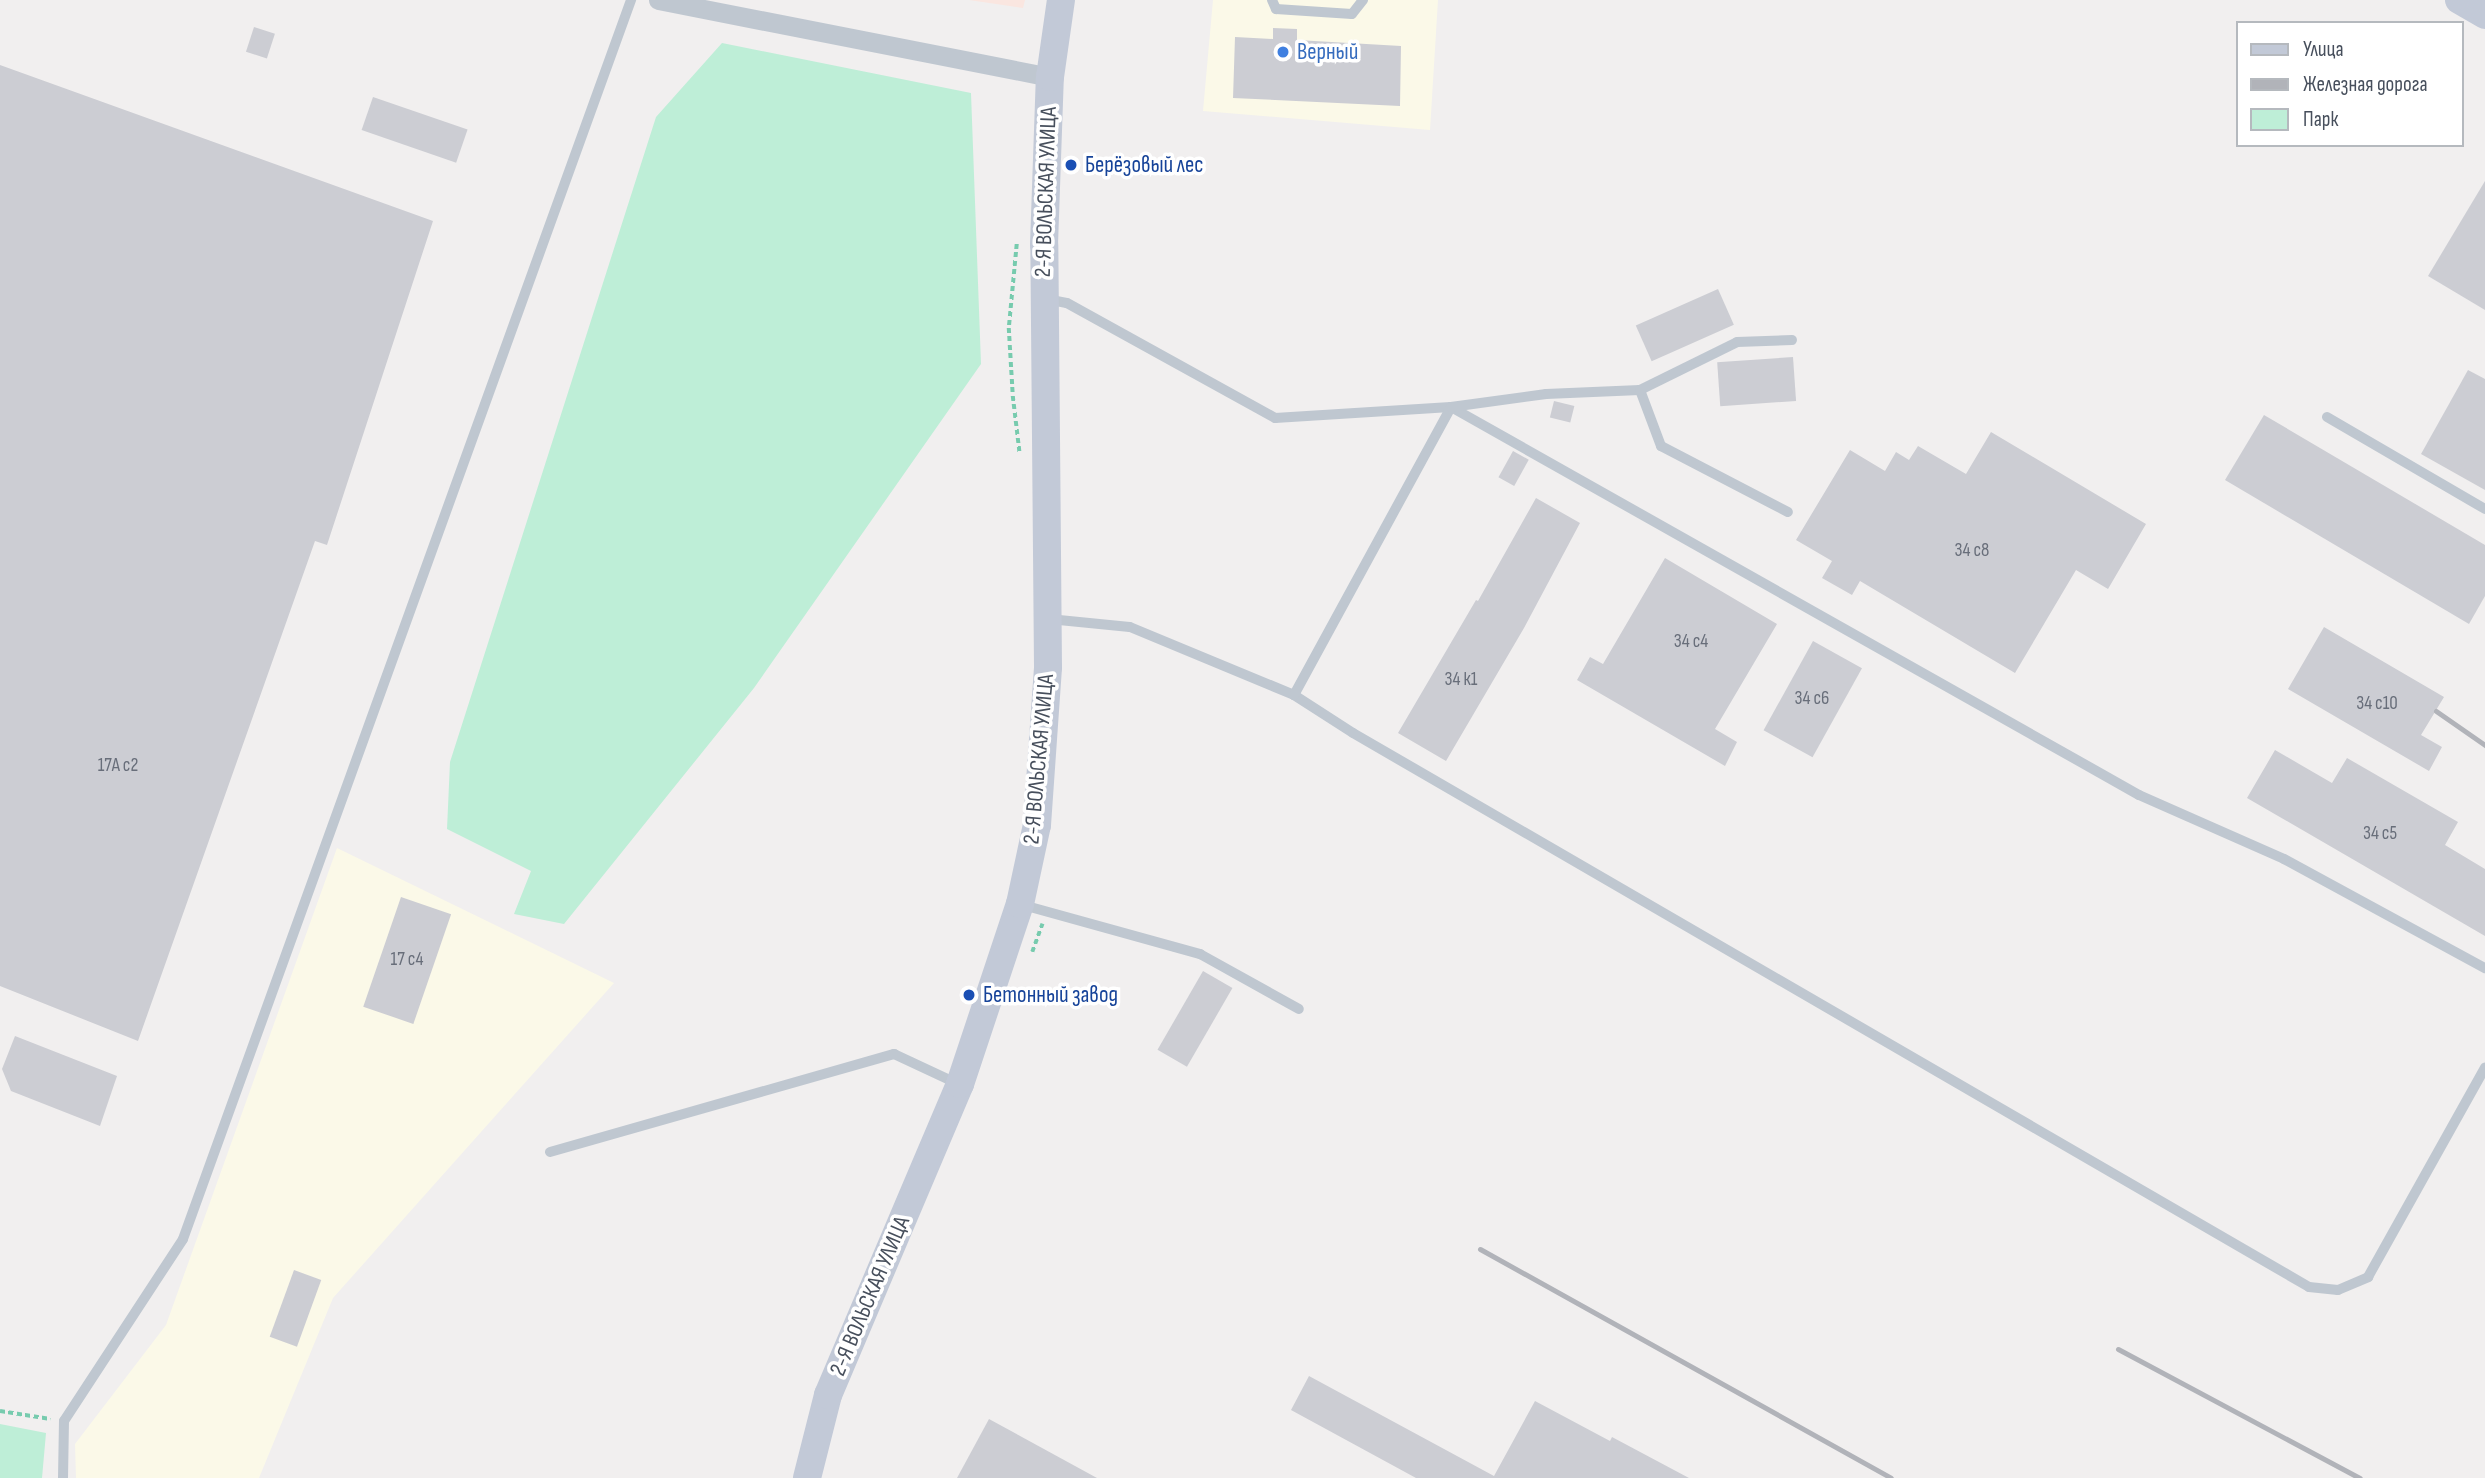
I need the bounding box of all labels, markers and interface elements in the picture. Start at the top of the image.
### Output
legend [2236,21,2464,147]
text: Улица [2303,37,2344,62]
place label: Верный [1297,38,1358,66]
marker: Верный [1275,44,1291,60]
text: Железная дорога [2303,72,2428,97]
street label: 2-Я ВОЛЬСКАЯ УЛИЦА [1029,106,1063,278]
text: Парк [2303,107,2338,132]
place label: Берёзовый лес [1085,151,1203,179]
marker: Берёзовый лес [1063,157,1079,173]
house number: 34 с8 [1955,540,1989,562]
house number: 34 с4 [1674,631,1708,653]
house number: 34 к1 [1445,669,1477,691]
street label: 2-Я ВОЛЬСКАЯ УЛИЦА [1018,673,1060,845]
house number: 34 с6 [1795,688,1829,710]
house number: 34 с10 [2356,693,2398,715]
house number: 17А с2 [98,755,138,777]
house number: 34 с5 [2363,823,2397,845]
house number: 17 с4 [391,949,423,971]
place label: Бетонный завод [983,981,1118,1009]
marker: Бетонный завод [961,987,977,1003]
street label: 2-Я ВОЛЬСКАЯ УЛИЦА [824,1212,916,1380]

